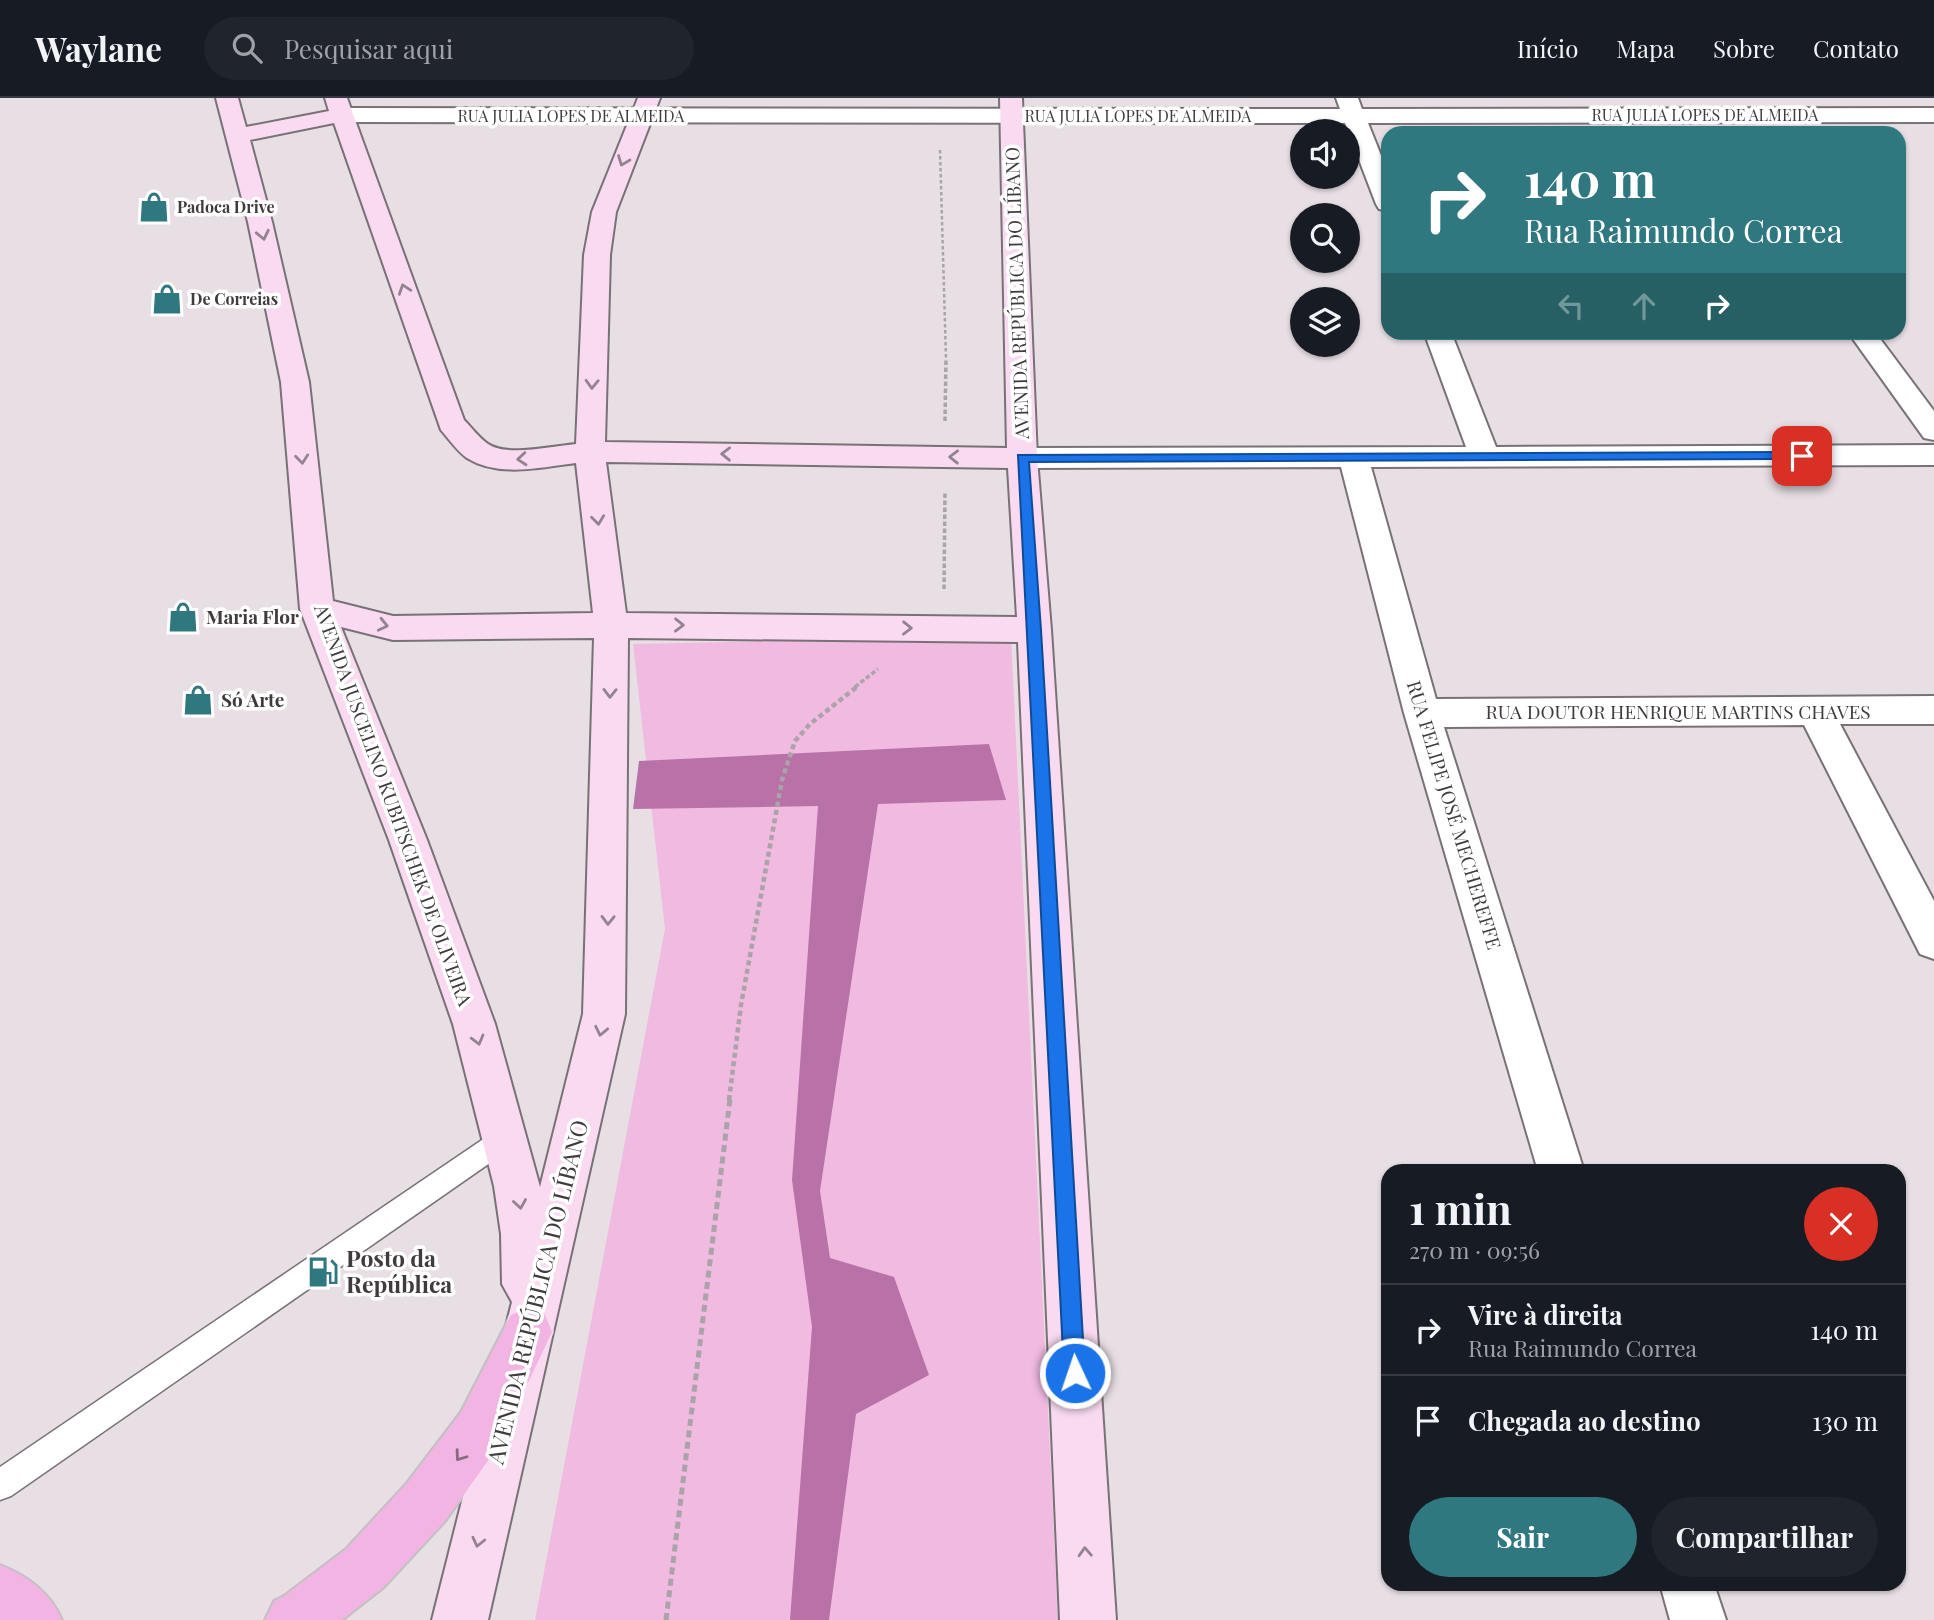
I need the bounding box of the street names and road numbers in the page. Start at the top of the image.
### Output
street label: RUA JULIA LOPES DE ALMEIDA [1592,104,1819,125]
street label: RUA JULIA LOPES DE ALMEIDA [458,105,685,126]
street label: RUA JULIA LOPES DE ALMEIDA [1025,105,1252,126]
street label: AVENIDA REPÚBLICA DO LÍBANO [998,147,1034,440]
street label: AVENIDA JUSCELINO KUBITSCHEK DE OLIVEIRA [309,599,479,1010]
street label: RUA FELIPE JOSÉ MECHEREFFE [1402,677,1508,952]
street label: RUA DOUTOR HENRIQUE MARTINS CHAVES [1486,698,1870,724]
street label: AVENIDA REPÚBLICA DO LÍBANO [478,1116,594,1468]

